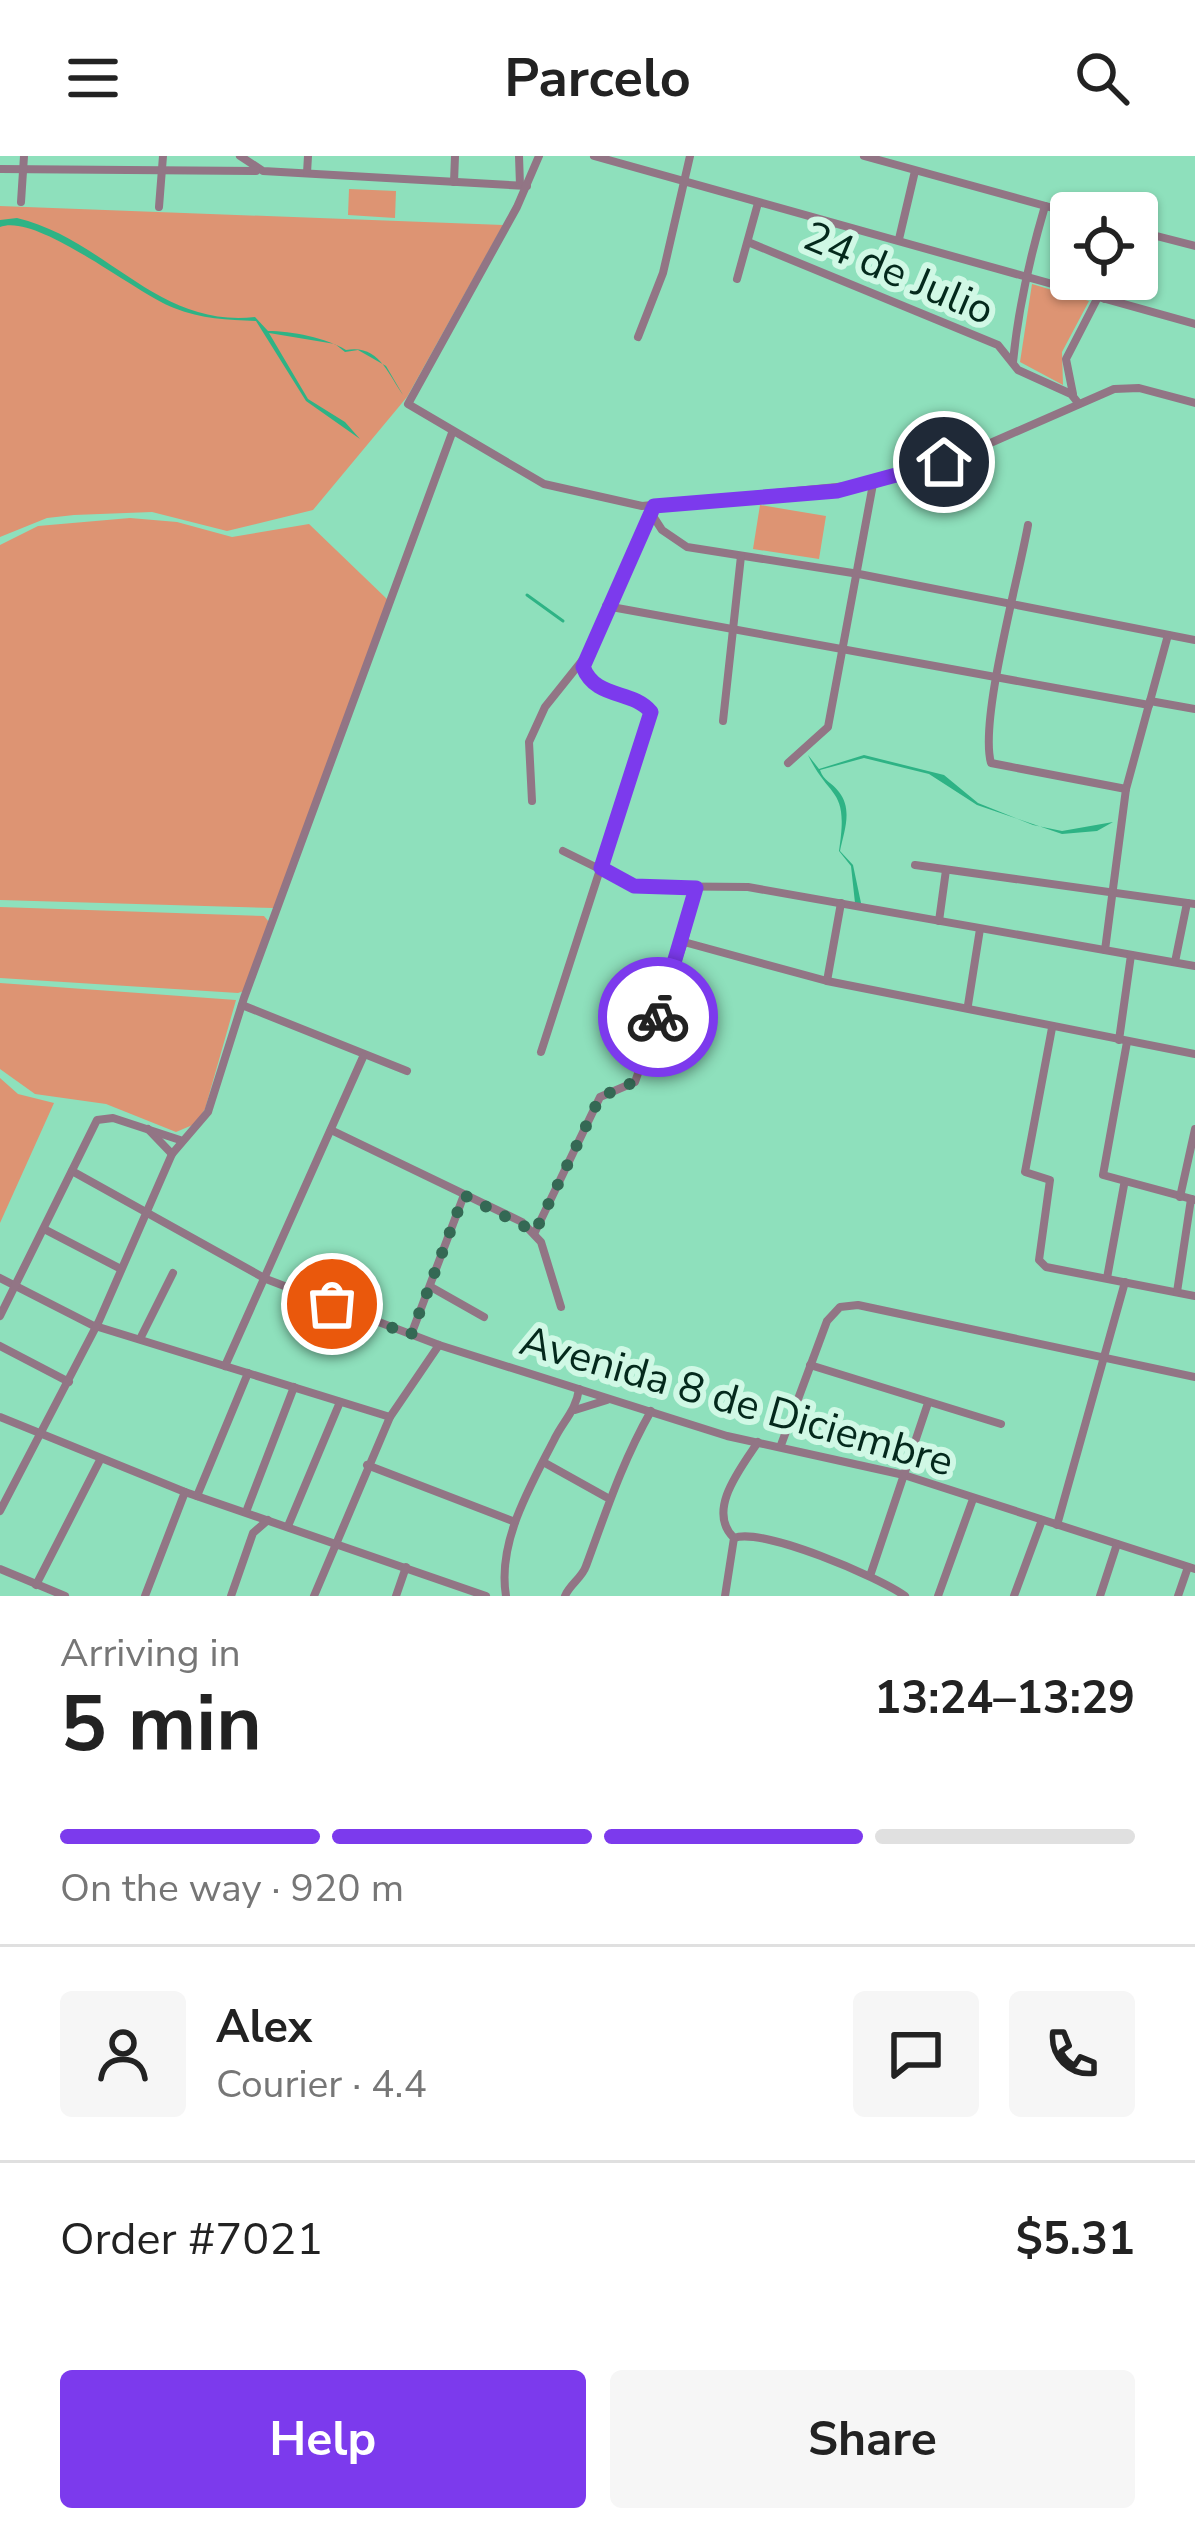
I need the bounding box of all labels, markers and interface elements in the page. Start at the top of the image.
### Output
text: Parcelo [504,41,691,115]
icon: menu [60,45,126,111]
icon: search [1069,45,1135,111]
map controls [1050,192,1158,300]
button: locate [1050,192,1158,300]
street label: 24 de Julio [795,208,1002,339]
pin [893,411,995,513]
icon: home [911,429,977,495]
courier [598,957,718,1077]
icon: bike [625,984,691,1050]
pin [281,1253,383,1355]
icon: bag [299,1271,365,1337]
street label: Avenida 8 de Diciembre [513,1312,960,1491]
text: Arriving in [60,1627,241,1680]
text: 13:24–13:29 [874,1668,1135,1729]
text: 5 min [60,1671,262,1778]
text: On the way · 920 m [60,1862,404,1915]
button: person [60,1991,186,2117]
button: chat [853,1991,979,2117]
button: phone [1009,1991,1135,2117]
text: Alex [216,1997,312,2058]
text: Courier · 4.4 [216,2058,427,2111]
text: Order #7021 [60,2209,323,2270]
text: $5.31 [1016,2209,1135,2270]
button: Help [60,2370,586,2508]
button: Share [610,2370,1135,2508]

